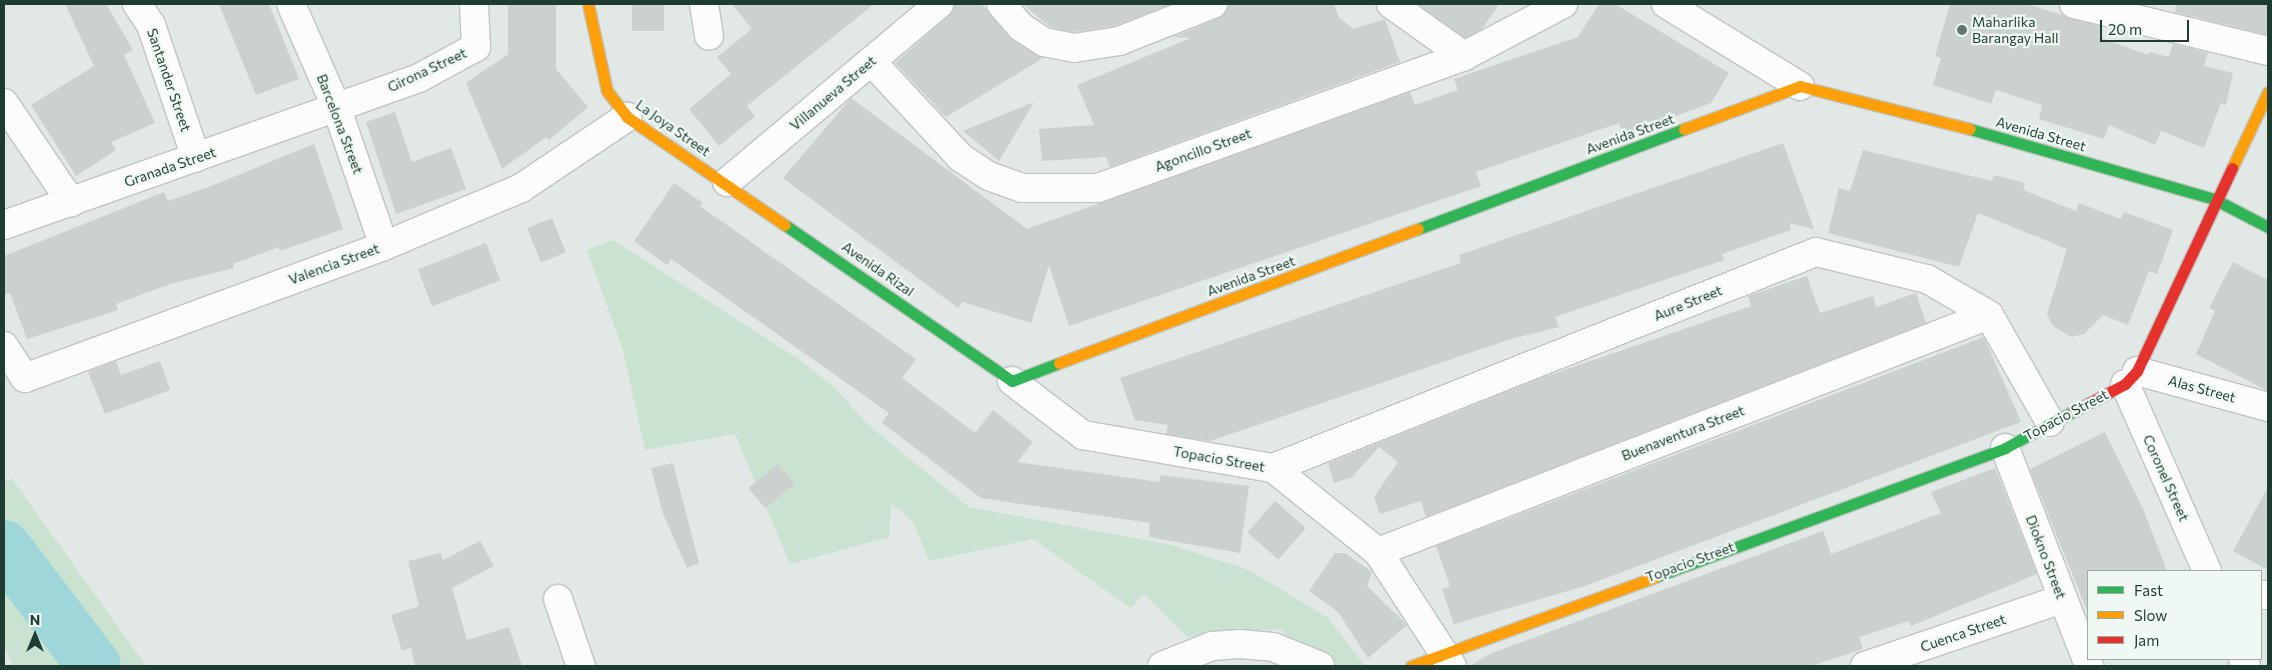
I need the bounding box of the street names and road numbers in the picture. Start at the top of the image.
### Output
street label: Santander Street [143,26,195,134]
street label: Girona Street [385,44,469,96]
street label: Villanueva Street [786,52,880,134]
street label: Barcelona Street [313,72,367,176]
street label: La Joya Street [633,96,713,160]
street label: Avenida Street [1584,110,1676,158]
street label: Avenida Street [1994,113,2088,155]
street label: Agoncillo Street [1152,125,1254,175]
street label: Granada Street [122,143,218,191]
street label: Avenida Rizal [839,238,917,300]
street label: Valencia Street [286,240,382,288]
street label: Avenida Street [1205,252,1297,300]
street label: Aure Street [1651,282,1725,324]
street label: Alas Street [2166,372,2238,406]
street label: Topacio Street [2021,386,2111,444]
street label: Buenaventura Street [1619,402,1747,464]
street label: Coronel Street [2139,432,2193,524]
street label: Topacio Street [1172,443,1266,475]
street label: Diokno Street [2022,513,2070,601]
street label: Topacio Street [1643,538,1737,586]
street label: Cuenca Street [1918,611,2008,655]

